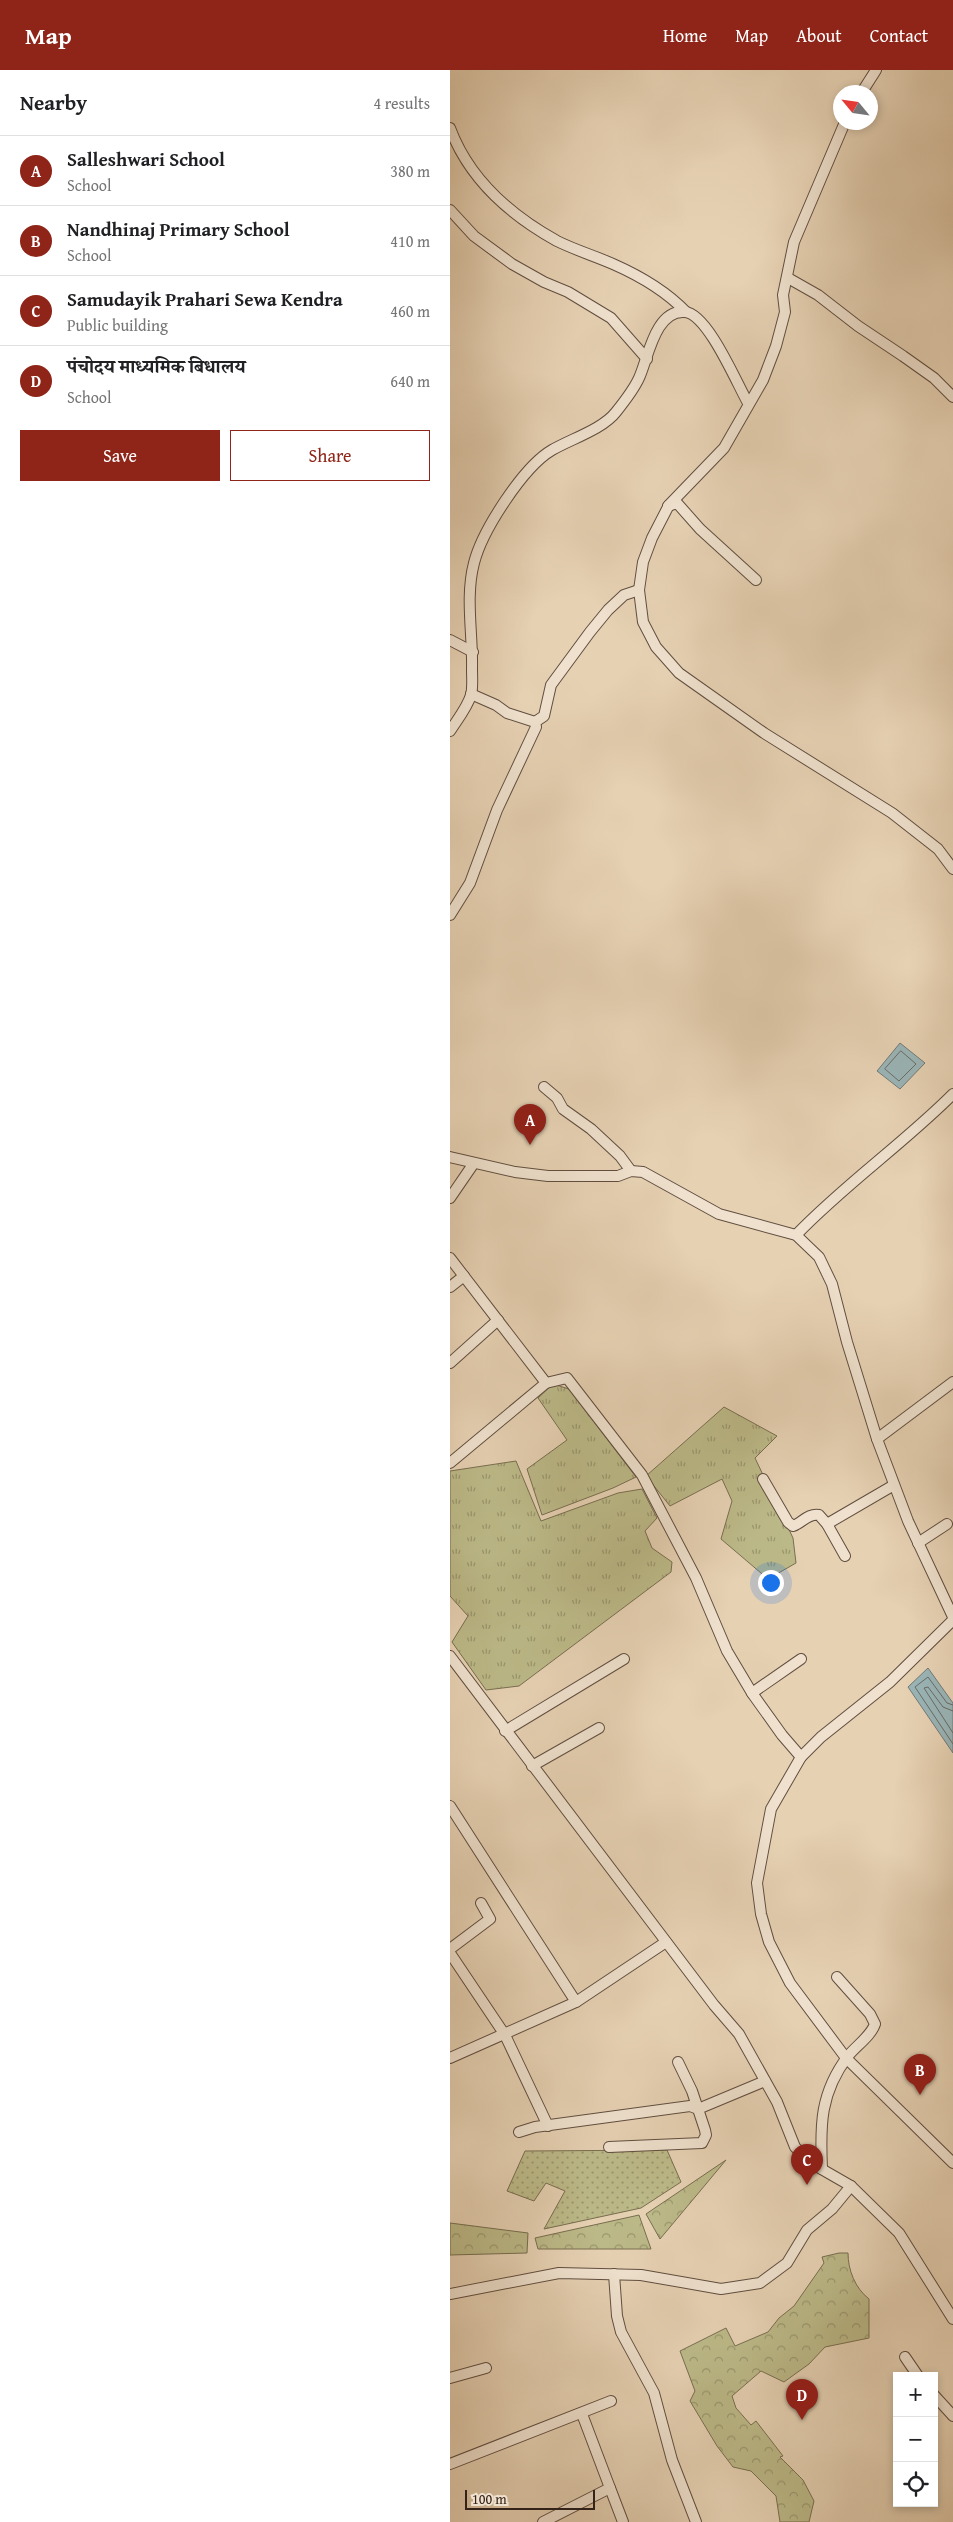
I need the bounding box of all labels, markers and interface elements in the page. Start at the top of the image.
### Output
text: Map [25,18,72,53]
text: Home [663,22,707,49]
text: Map [735,22,768,49]
text: About [796,22,842,49]
text: Contact [870,22,928,49]
north arrow [833,85,878,130]
text: Nearby [20,87,87,118]
text: 4 results [373,91,430,115]
text: Salleshwari School [67,145,225,173]
text: A [31,159,41,183]
text: 380 m [390,159,430,183]
text: School [67,173,111,197]
text: Nandhinaj Primary School [67,215,290,243]
text: B [31,229,41,253]
text: 410 m [390,229,430,253]
text: School [67,243,111,267]
text: Samudayik Prahari Sewa Kendra [67,285,343,313]
text: C [31,299,41,323]
text: 460 m [390,299,430,323]
text: Public building [67,313,168,337]
text: पंचोदय माध्यमिक बिधालय [67,352,246,380]
text: D [31,369,41,393]
text: 640 m [390,369,430,393]
text: School [67,385,111,409]
button: Save [20,430,220,481]
button: Share [230,430,430,481]
pin: A [514,1104,546,1145]
your location [758,1570,784,1596]
pin: B [904,2054,936,2095]
pin: C [791,2144,823,2185]
map controls [893,2372,938,2507]
button: + [893,2372,938,2417]
pin: D [786,2379,818,2420]
button: − [893,2417,938,2462]
button: locate [893,2462,938,2507]
scale bar [465,2487,595,2510]
text: 100 m [472,2489,507,2509]

